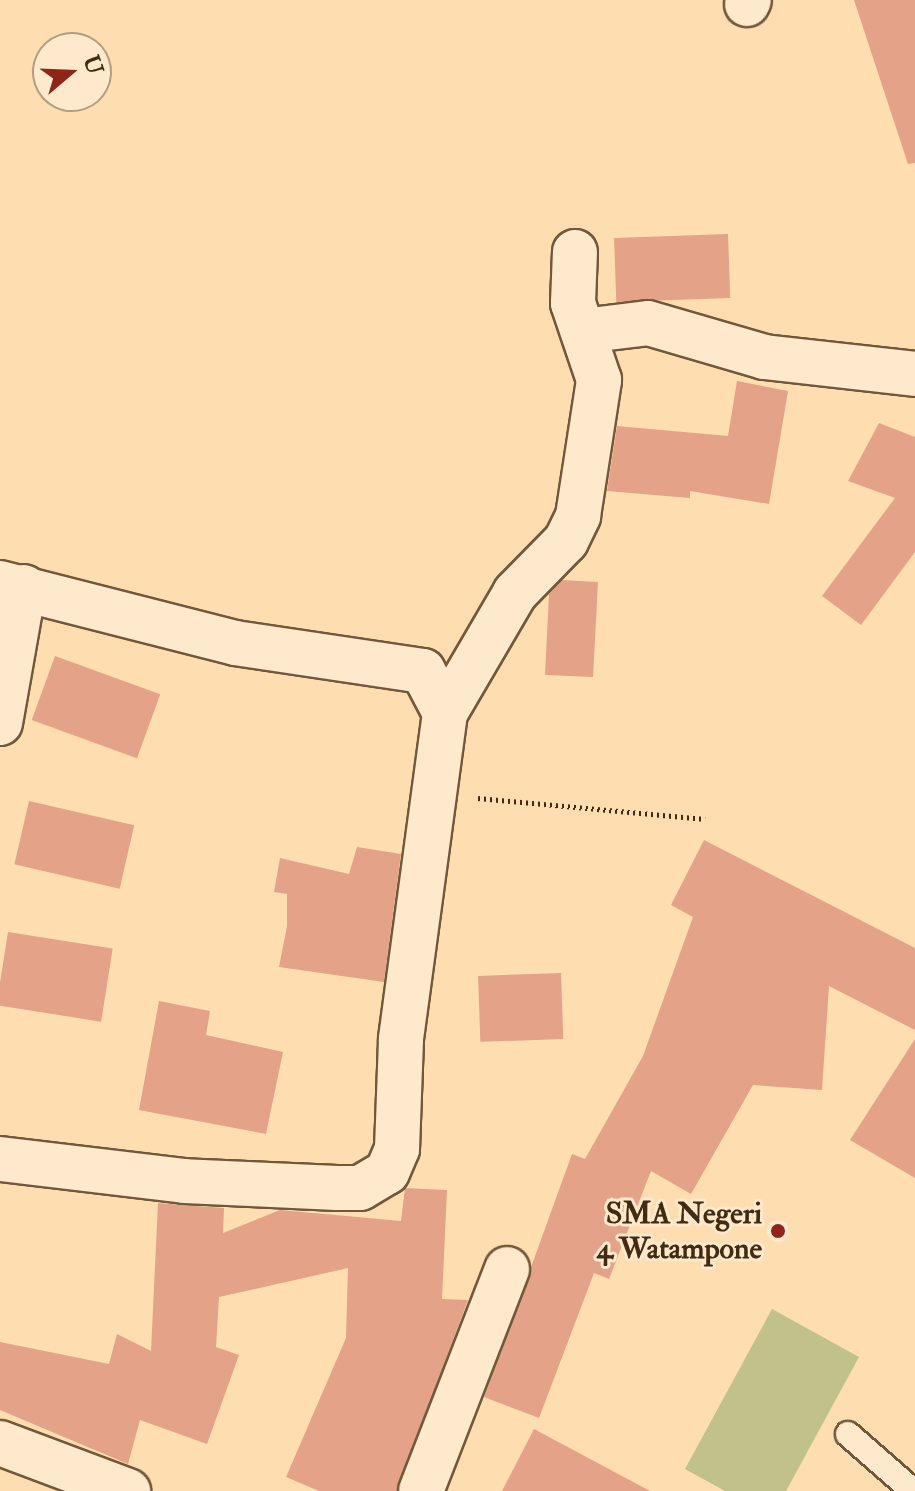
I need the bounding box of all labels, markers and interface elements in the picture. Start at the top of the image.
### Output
north arrow [32,32,112,112]
text: U [77,52,109,78]
place label: SMA Negeri 4 Watampone [596,1196,762,1266]
marker: SMA Negeri 4 Watampone [769,1222,787,1240]

